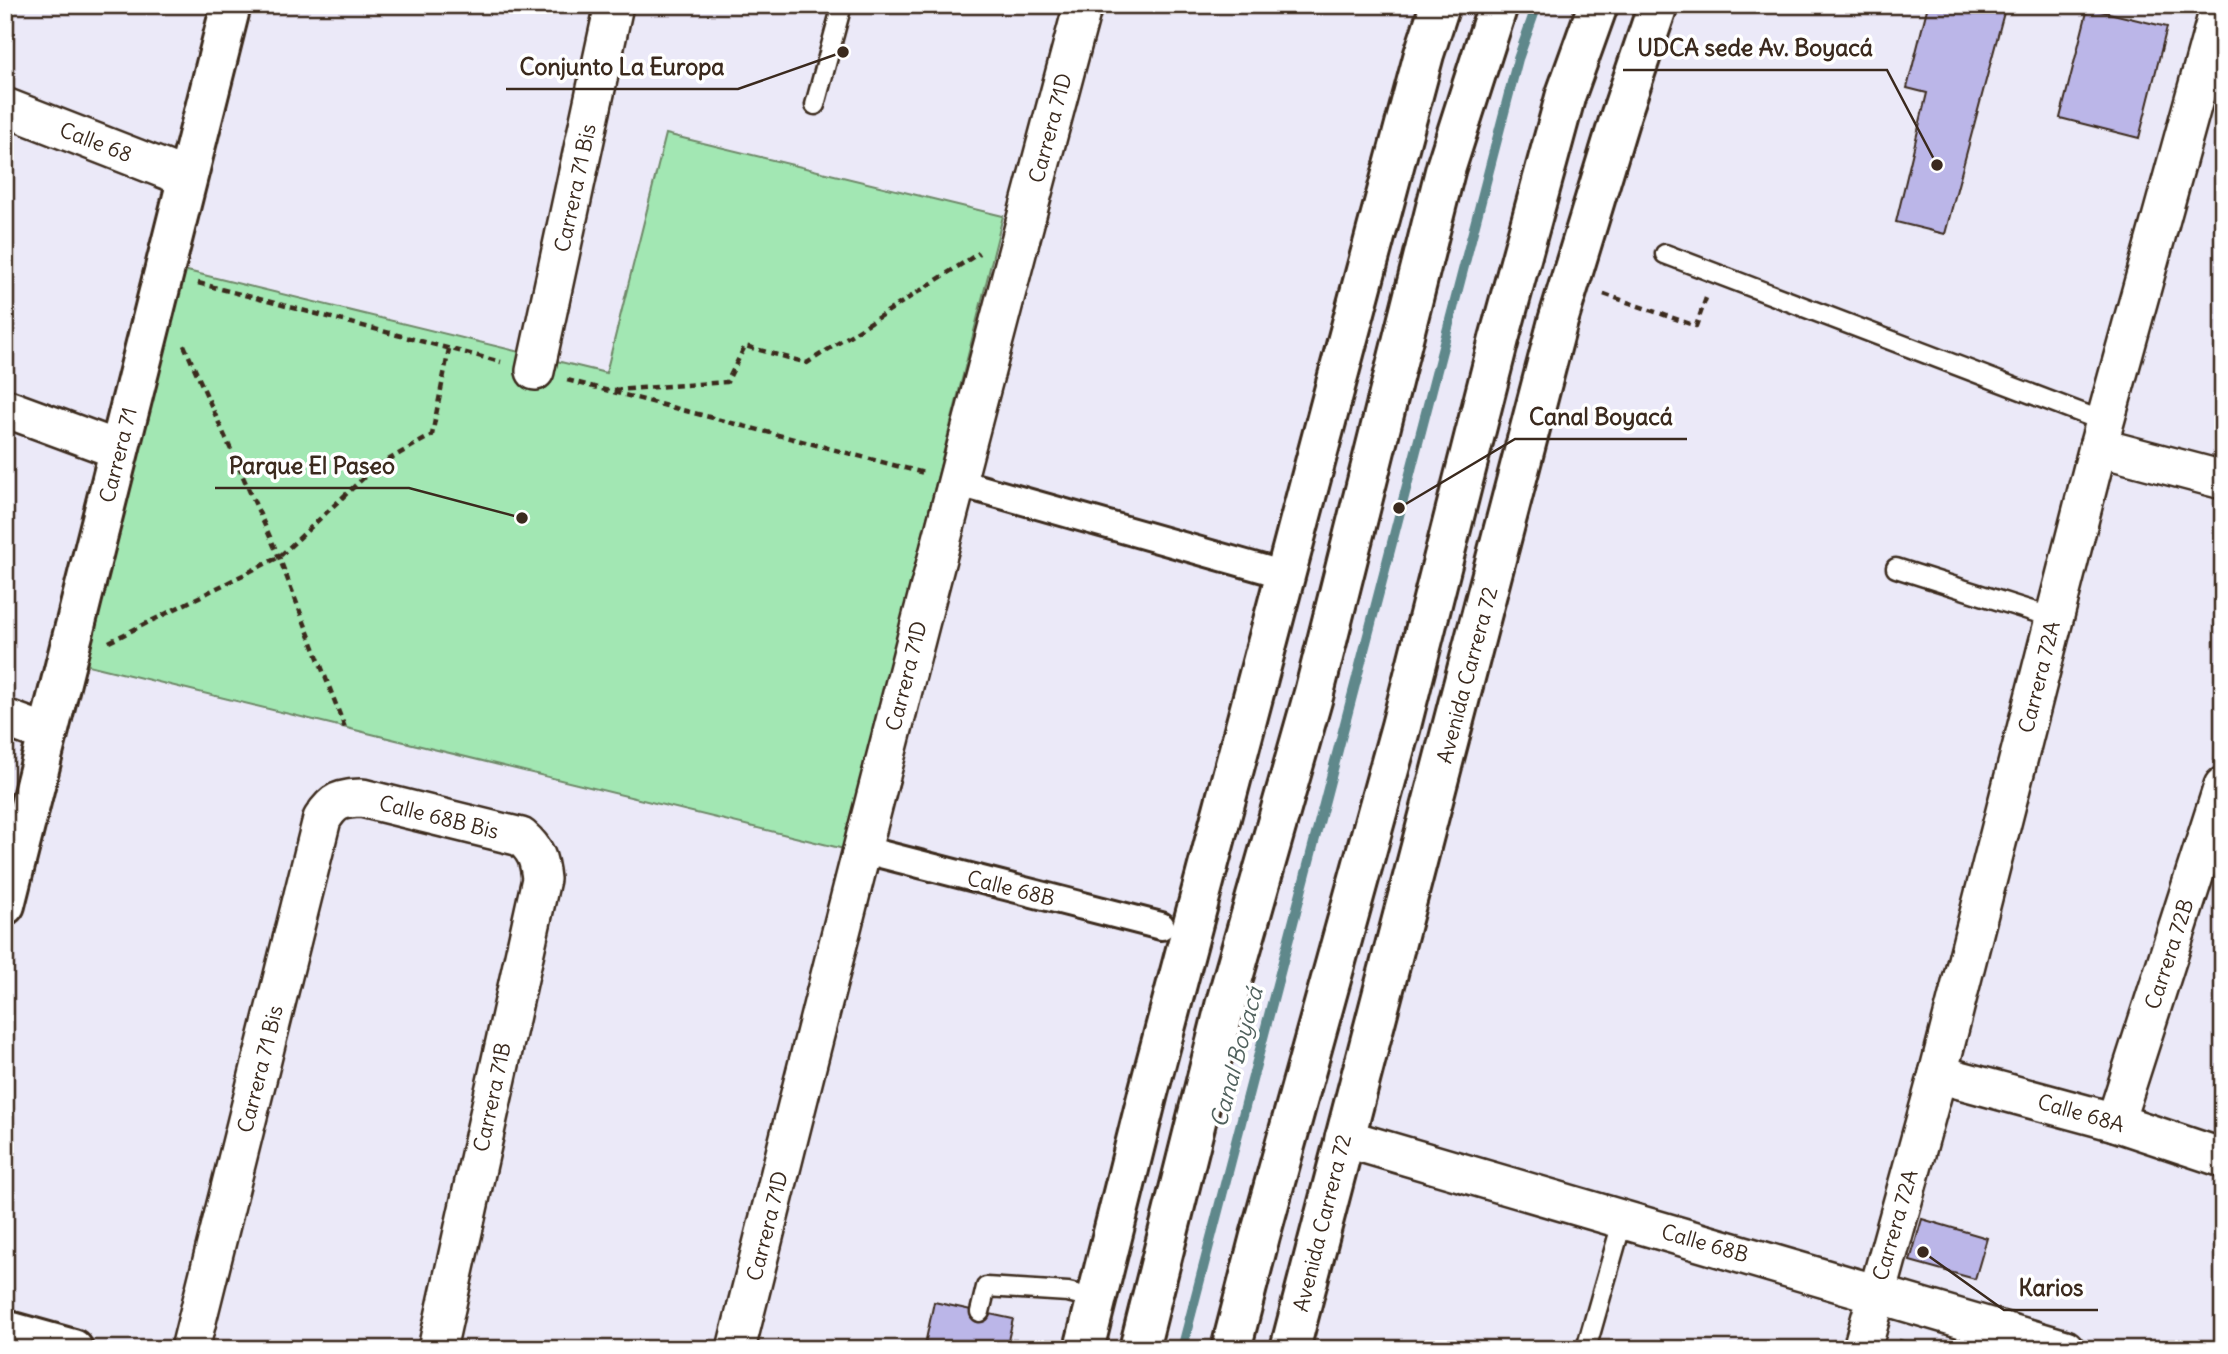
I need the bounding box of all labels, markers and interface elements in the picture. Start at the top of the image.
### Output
callout: UDCA sede Av. Boyacá [1623,26,1887,70]
text: UDCA sede Av. Boyacá [1637,33,1873,62]
callout: Conjunto La Europa [506,45,738,89]
text: Conjunto La Europa [520,52,724,81]
street label: Carrera 71D [1022,70,1078,186]
street label: Calle 68 [56,116,136,168]
street label: Carrera 71 Bis [548,121,602,255]
callout: Canal Boyacá [1515,395,1687,439]
text: Canal Boyacá [1529,402,1673,431]
street label: Carrera 71 [93,404,143,506]
callout: Parque El Paseo [215,444,409,488]
text: Parque El Paseo [229,451,395,480]
street label: Avenida Carrera 72 [1430,584,1504,766]
street label: Carrera 71D [879,618,933,734]
street label: Carrera 72A [2012,618,2066,736]
street label: Calle 68B Bis [376,789,502,845]
street label: Calle 68B [964,864,1058,912]
street label: Carrera 72B [2138,895,2200,1013]
water label: Canal Boyacá [1203,982,1269,1130]
street label: Carrera 71 Bis [231,1002,289,1136]
street label: Carrera 71B [467,1040,517,1154]
street label: Calle 68A [2034,1088,2128,1138]
street label: Avenida Carrera 72 [1287,1132,1357,1314]
street label: Carrera 72A [1866,1166,1924,1284]
street label: Carrera 71D [740,1168,794,1284]
street label: Calle 68B [1658,1218,1752,1268]
callout: Karios [2004,1266,2098,1310]
text: Karios [2018,1273,2084,1302]

